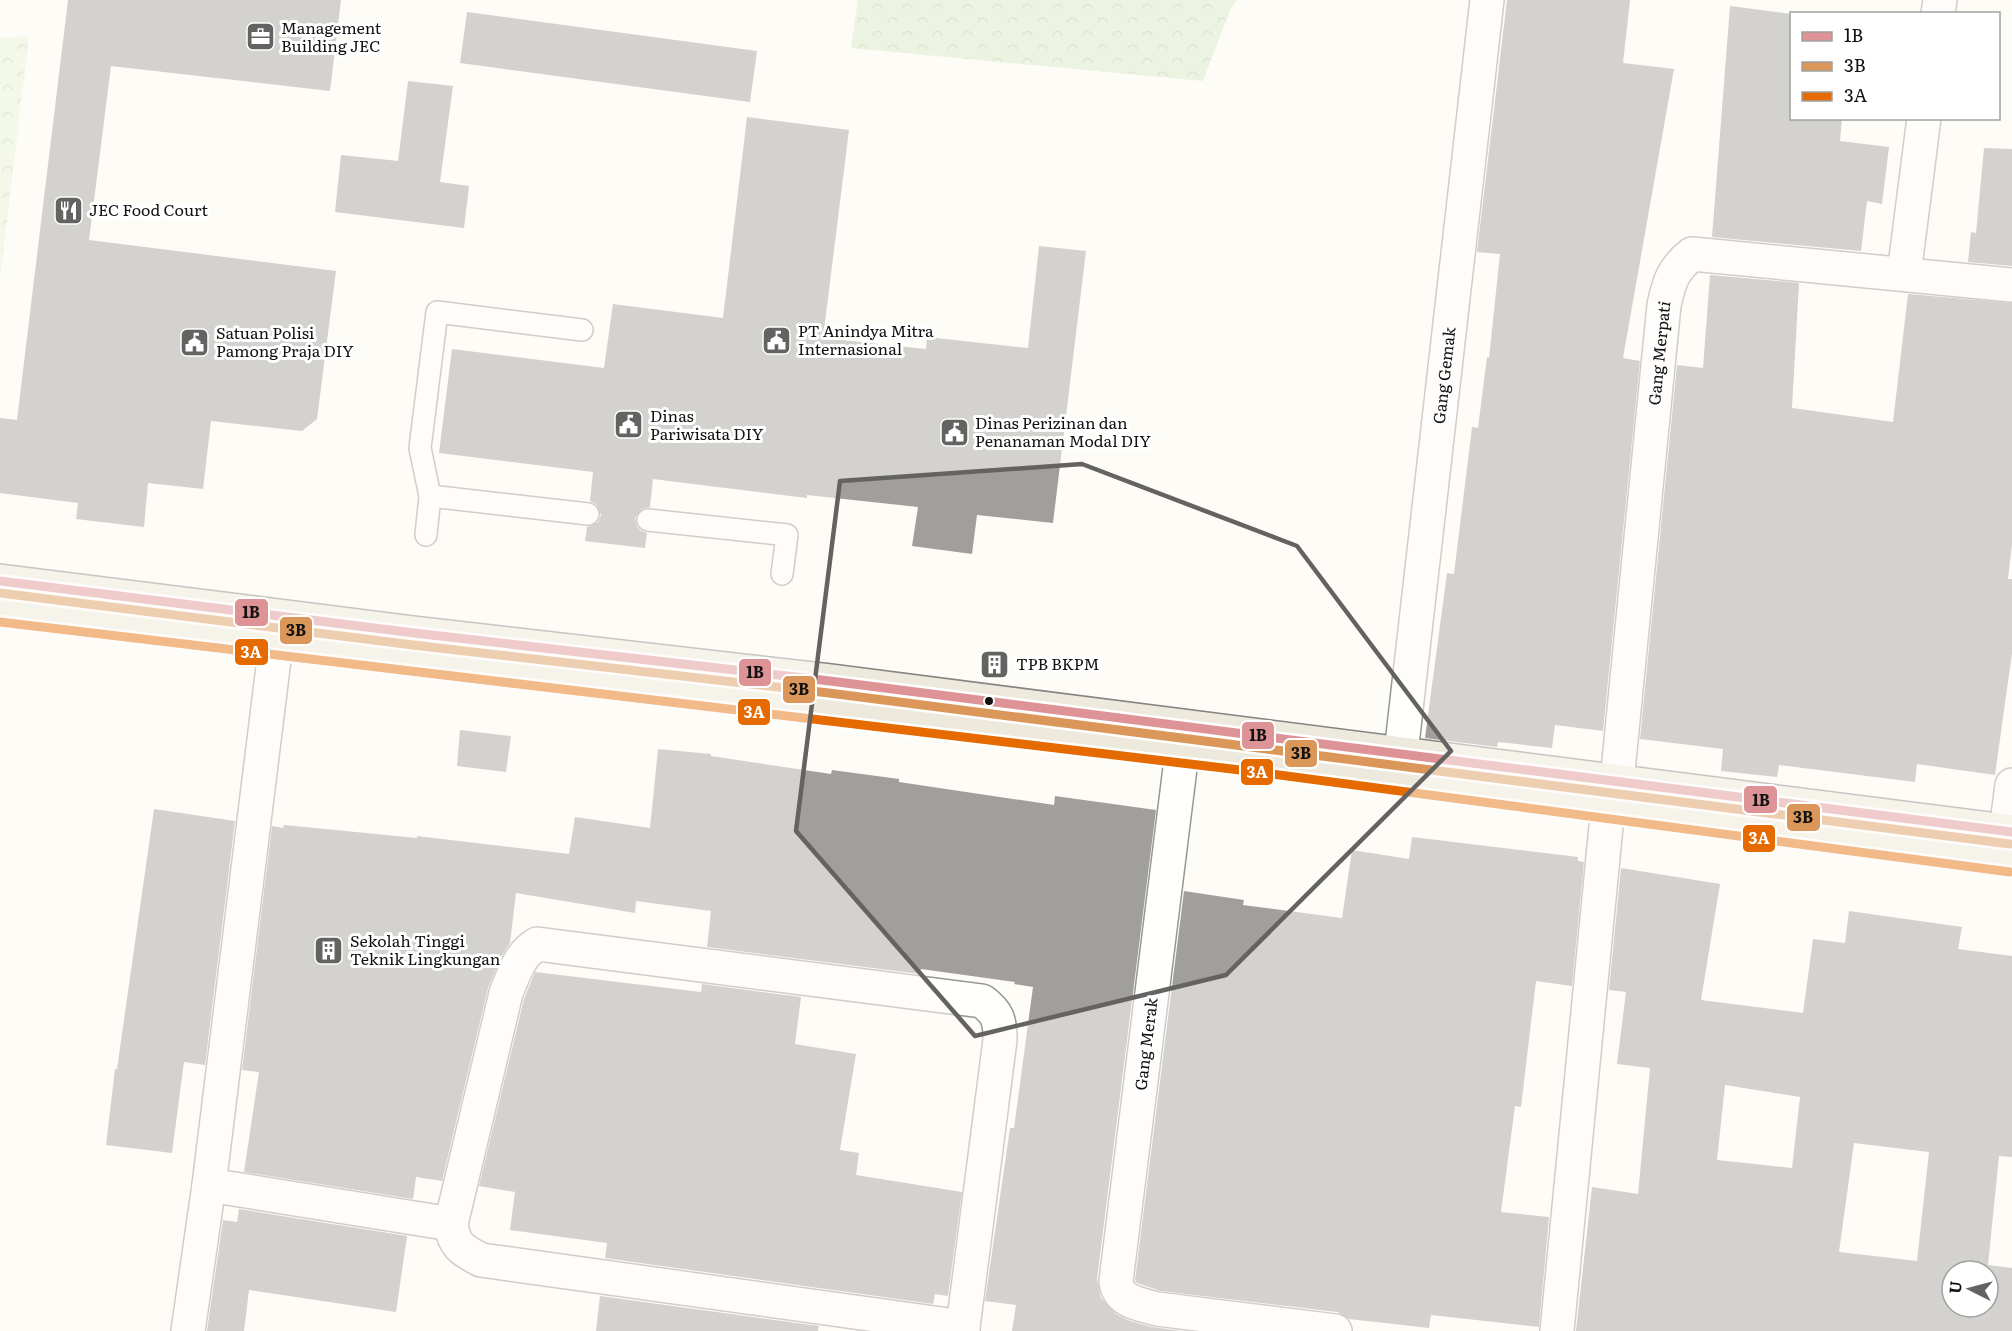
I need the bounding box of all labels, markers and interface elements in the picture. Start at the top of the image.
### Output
legend [1790,12,2000,120]
place label: Management Building JEC [281,15,382,57]
office icon: Management Building JEC [244,21,276,53]
text: 1B [1844,21,1863,48]
text: 3B [1844,51,1866,78]
text: 3A [1844,81,1867,108]
restaurant icon: JEC Food Court [52,194,84,226]
place label: JEC Food Court [89,197,209,221]
street label: Gang Merpati [1641,298,1676,406]
place label: PT Anindya Mitra Internasional [798,318,934,360]
place label: Satuan Polisi Pamong Praja DIY [216,320,354,362]
public building icon: PT Anindya Mitra Internasional [761,324,793,356]
street label: Gang Gemak [1426,325,1461,425]
public building icon: Satuan Polisi Pamong Praja DIY [179,326,211,358]
place label: Dinas Pariwisata DIY [650,403,764,445]
public building icon: Dinas Pariwisata DIY [613,409,645,441]
place label: Dinas Perizinan dan Penanaman Modal DIY [975,410,1152,452]
public building icon: Dinas Perizinan dan Penanaman Modal DIY [938,416,970,448]
line badge: 1B [234,598,269,627]
text: 1B [242,599,260,623]
line badge: 3B [279,616,313,645]
text: 3B [286,617,306,641]
line badge: 3A [234,638,269,666]
text: 3A [240,639,262,663]
building icon: TPB BKPM [979,648,1011,680]
place label: TPB BKPM [1016,651,1100,675]
line badge: 1B [738,658,772,687]
text: 1B [746,659,764,683]
line badge: 3B [782,675,816,704]
text: 3B [789,676,809,700]
unlabelled marker [983,695,995,707]
line badge: 3A [737,698,771,726]
text: 3A [743,699,765,723]
line badge: 1B [1241,721,1275,750]
text: 1B [1249,722,1267,746]
line badge: 3B [1284,739,1318,768]
text: 3B [1291,740,1311,764]
line badge: 3A [1240,758,1274,786]
text: 3A [1246,759,1268,783]
line badge: 1B [1743,785,1778,814]
text: 1B [1752,787,1770,811]
line badge: 3B [1786,803,1821,832]
text: 3B [1793,804,1813,828]
line badge: 3A [1742,824,1776,853]
text: 3A [1748,825,1770,849]
place label: Sekolah Tinggi Teknik Lingkungan [350,928,501,970]
building icon: Sekolah Tinggi Teknik Lingkungan [313,934,345,966]
street label: Gang Merak [1127,996,1163,1092]
north arrow [1940,1259,2000,1319]
text: U [1941,1279,1967,1295]

